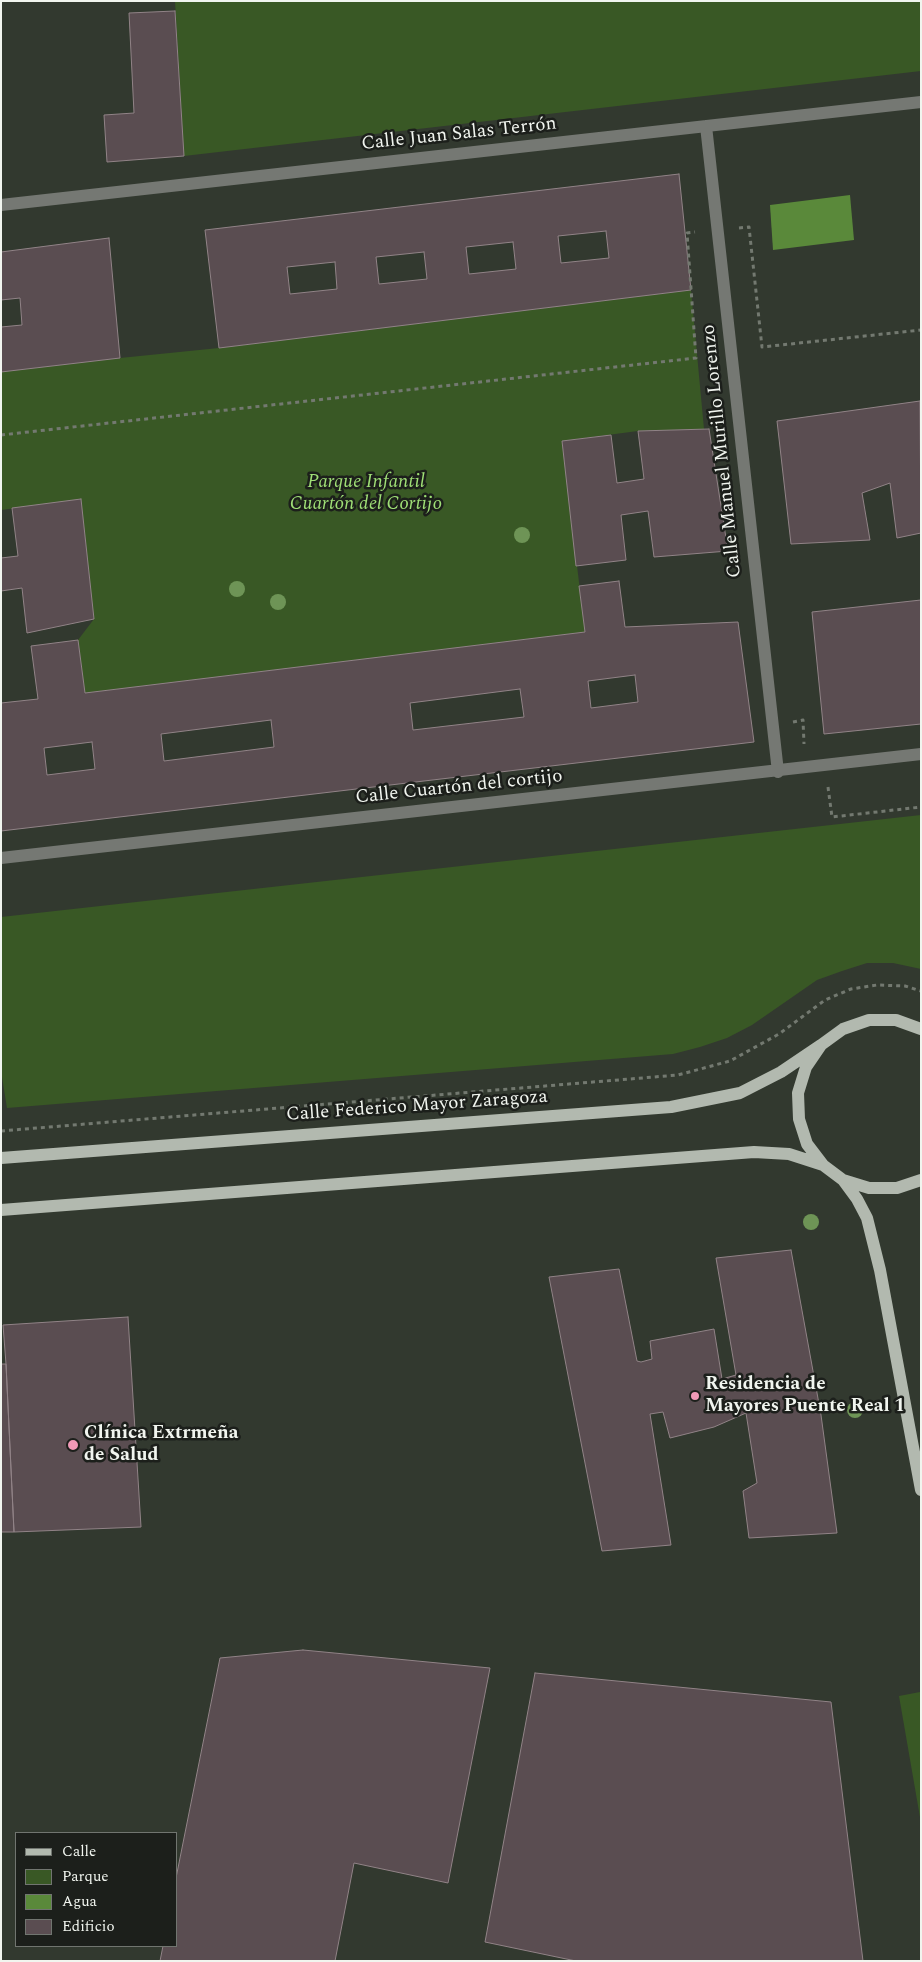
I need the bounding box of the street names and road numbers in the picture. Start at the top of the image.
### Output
street label: Calle Juan Salas Terrón [360,113,558,157]
street label: Calle Manuel Murillo Lorenzo [698,323,748,579]
street label: Calle Cuartón del cortijo [354,766,564,810]
street label: Calle Federico Mayor Zaragoza [285,1086,549,1128]

